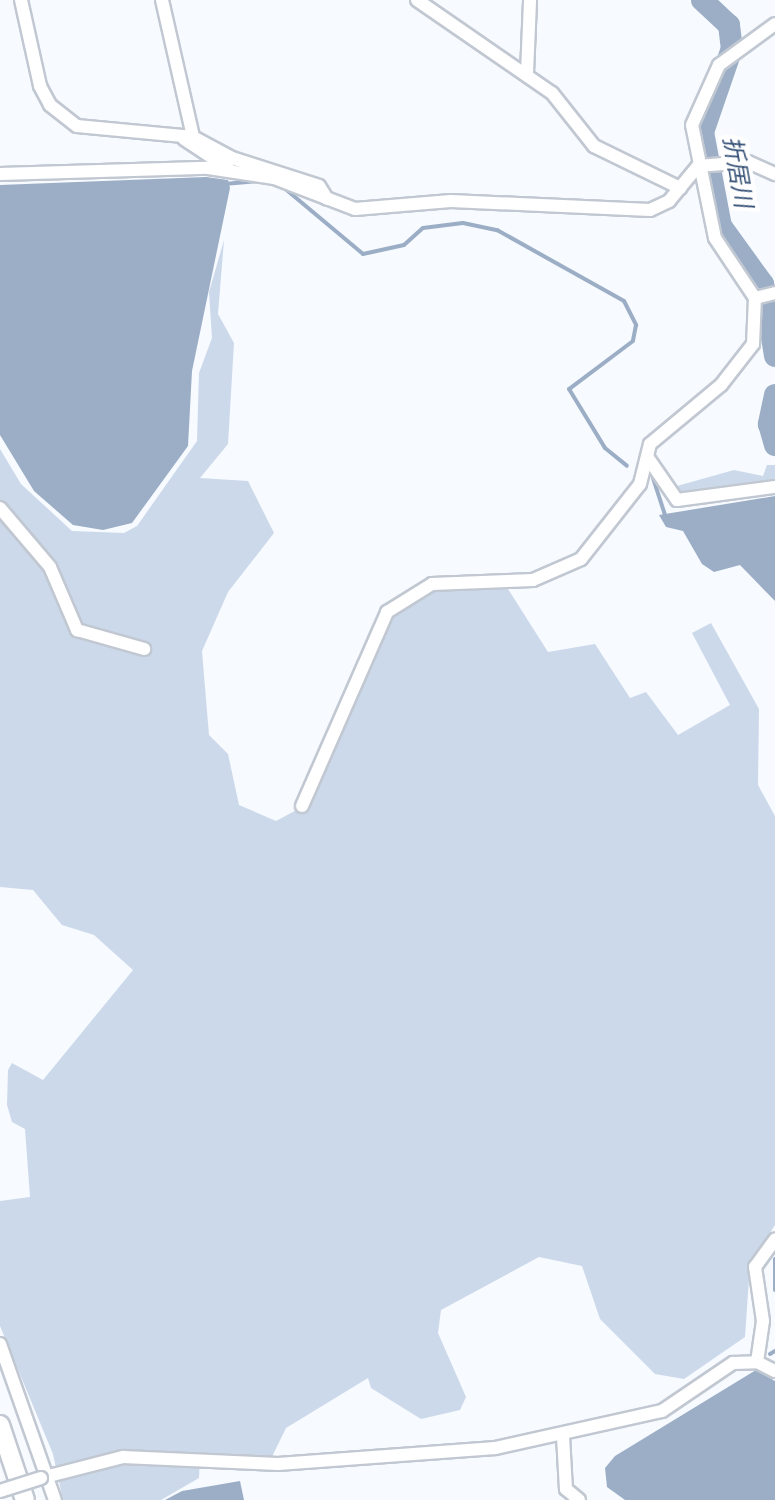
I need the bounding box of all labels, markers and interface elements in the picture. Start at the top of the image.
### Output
water label: 折居川 [718,134,758,210]

